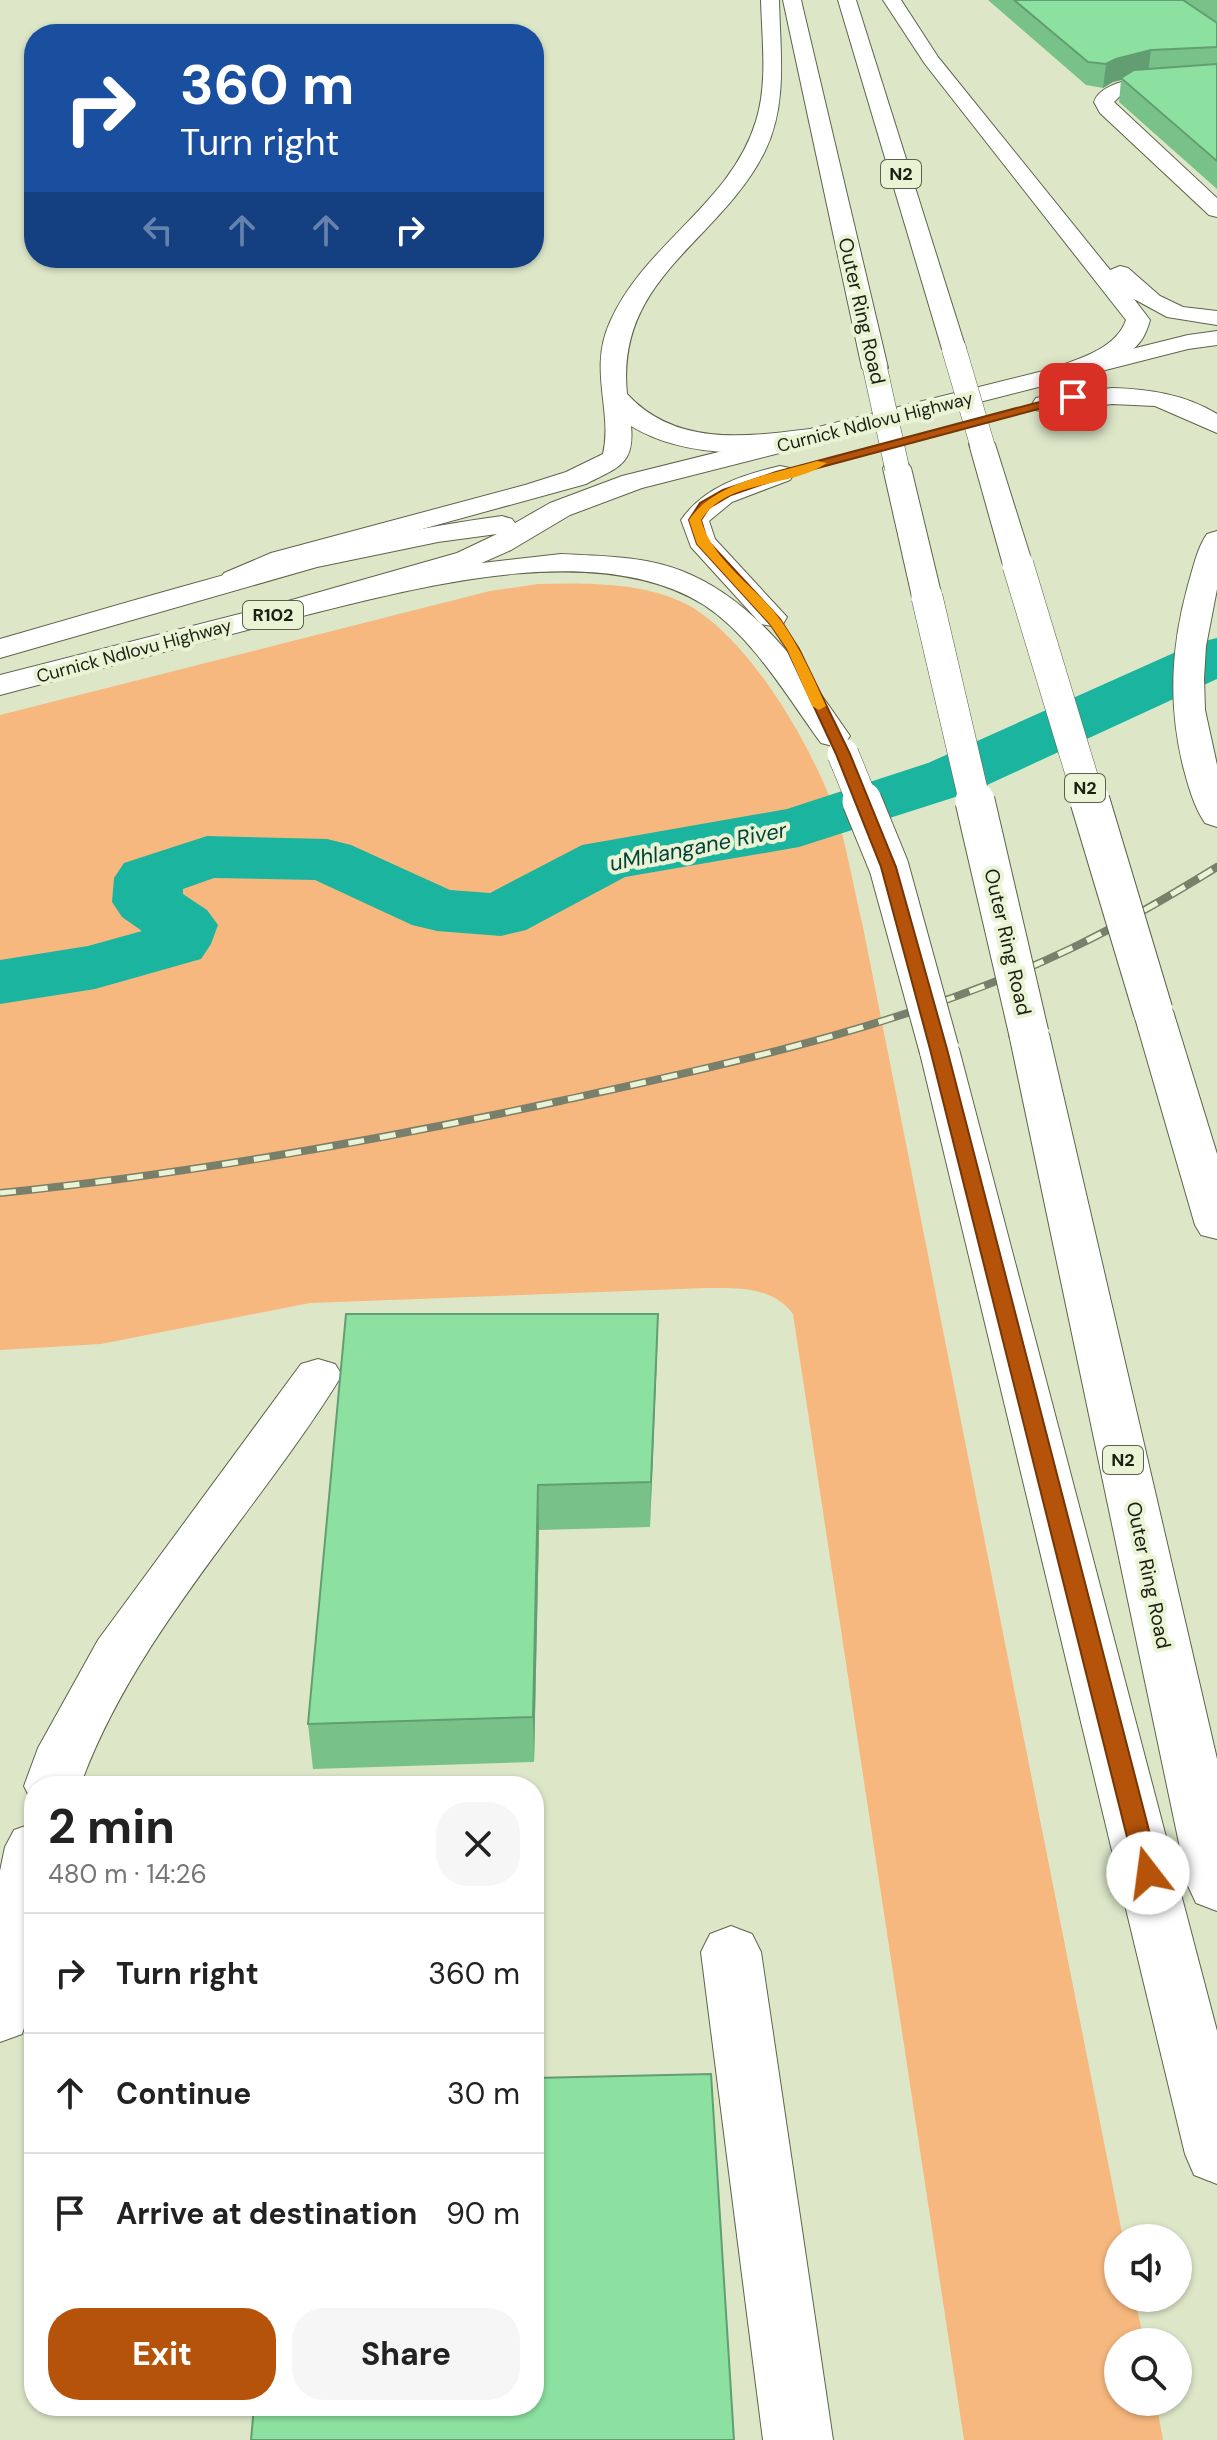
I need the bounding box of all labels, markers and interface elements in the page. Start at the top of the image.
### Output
text: 360 m [180,48,355,121]
icon: right [48,56,152,160]
text: Turn right [180,119,339,166]
road number: N2 [881,160,921,188]
icon: left [136,208,180,252]
icon: ahead [220,208,264,252]
icon: ahead [304,208,348,252]
icon: right [388,208,432,252]
street label: Outer Ring Road [832,235,892,387]
pin [1039,363,1107,431]
icon: arrive [1051,375,1095,419]
street label: Curnick Ndlovu Highway [775,386,975,458]
road number: R102 [243,601,303,629]
street label: Curnick Ndlovu Highway [34,613,234,689]
road number: N2 [1065,774,1105,802]
water label: uMhlangane River [607,815,790,878]
street label: Outer Ring Road [978,866,1038,1018]
road number: N2 [1103,1446,1143,1474]
street label: Outer Ring Road [1121,1499,1177,1651]
text: 2 min [48,1795,175,1858]
button: close [436,1802,520,1886]
position arrow [1106,1831,1190,1915]
text: 480 m · 14:26 [48,1857,207,1891]
icon: right [48,1951,92,1995]
text: Turn right [116,1954,259,1993]
text: 360 m [428,1954,520,1993]
icon: ahead [48,2071,92,2115]
text: Continue [116,2074,251,2113]
text: 30 m [447,2074,520,2113]
icon: arrive [48,2191,92,2235]
text: Arrive at destination [116,2194,417,2233]
text: 90 m [446,2194,520,2233]
map controls [1104,2224,1192,2416]
button: sound [1104,2224,1192,2312]
button: Exit [48,2308,276,2400]
button: Share [292,2308,520,2400]
button: search [1104,2328,1192,2416]

